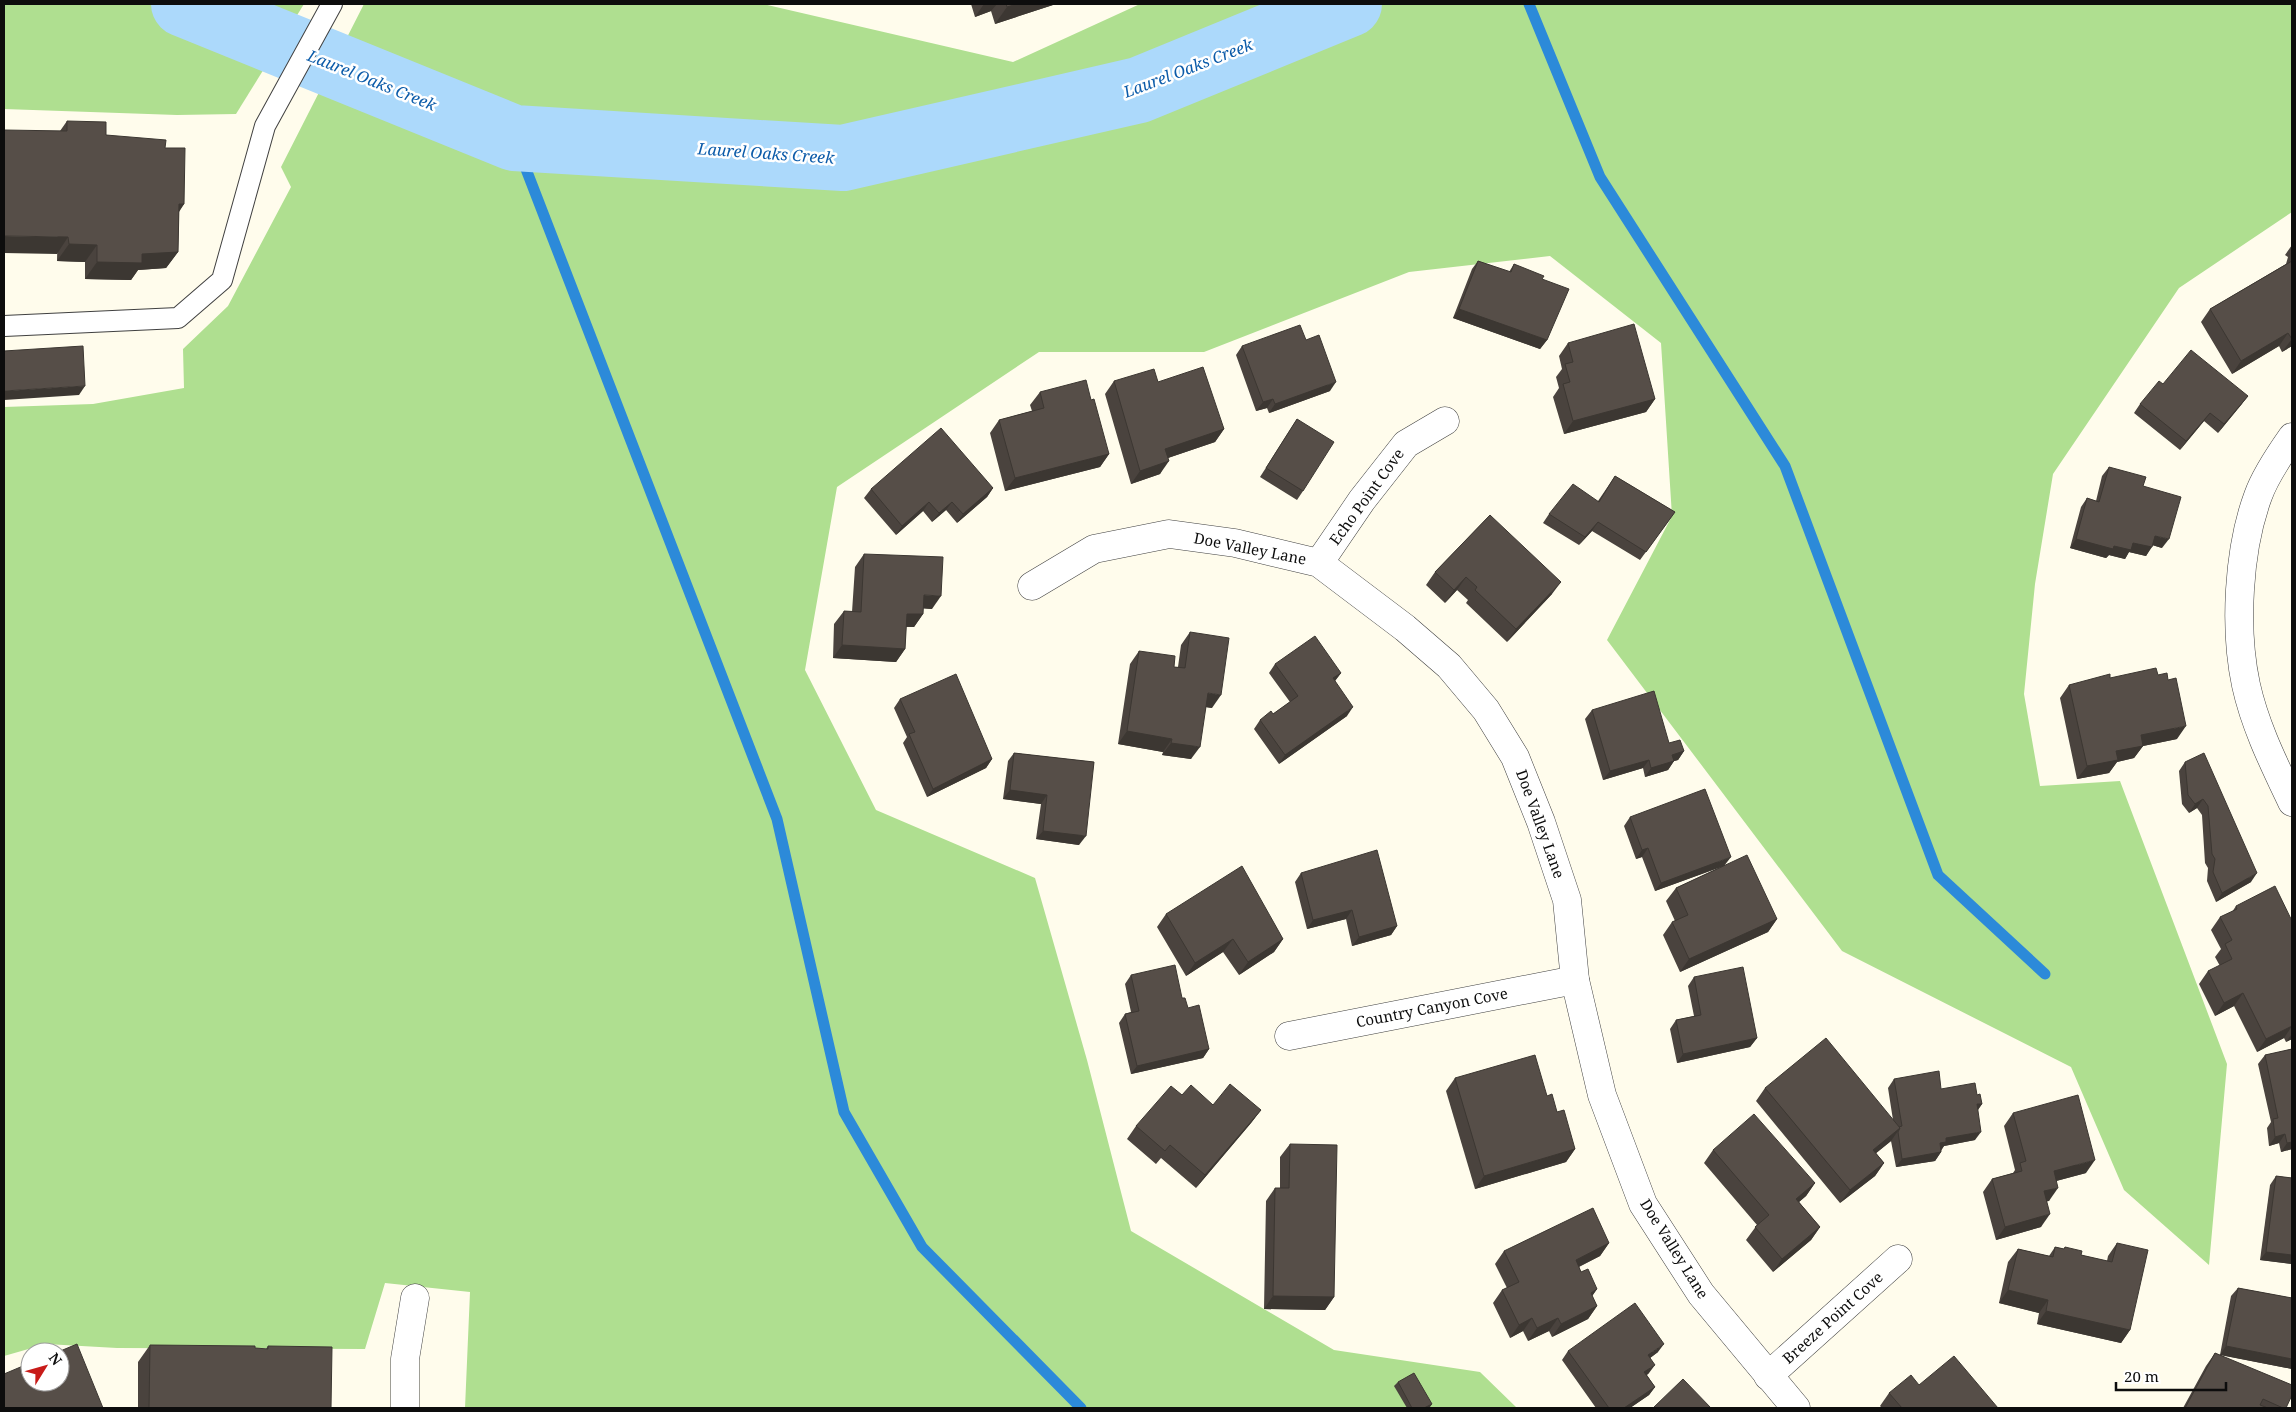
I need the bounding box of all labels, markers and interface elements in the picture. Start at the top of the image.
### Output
water label: Laurel Oaks Creek [1119,33,1257,103]
water label: Laurel Oaks Creek [304,44,440,116]
water label: Laurel Oaks Creek [696,137,836,169]
street label: Echo Point Cove [1324,444,1408,549]
street label: Doe Valley Lane [1192,527,1308,569]
street label: Doe Valley Lane [1512,767,1570,881]
street label: Country Canyon Cove [1354,982,1509,1032]
street label: Doe Valley Lane [1636,1195,1714,1302]
street label: Breeze Point Cove [1778,1267,1887,1368]
north arrow [20,1342,70,1392]
text: N [45,1349,67,1369]
scale bar [2116,1360,2226,1392]
text: 20 m [2124,1366,2159,1386]

